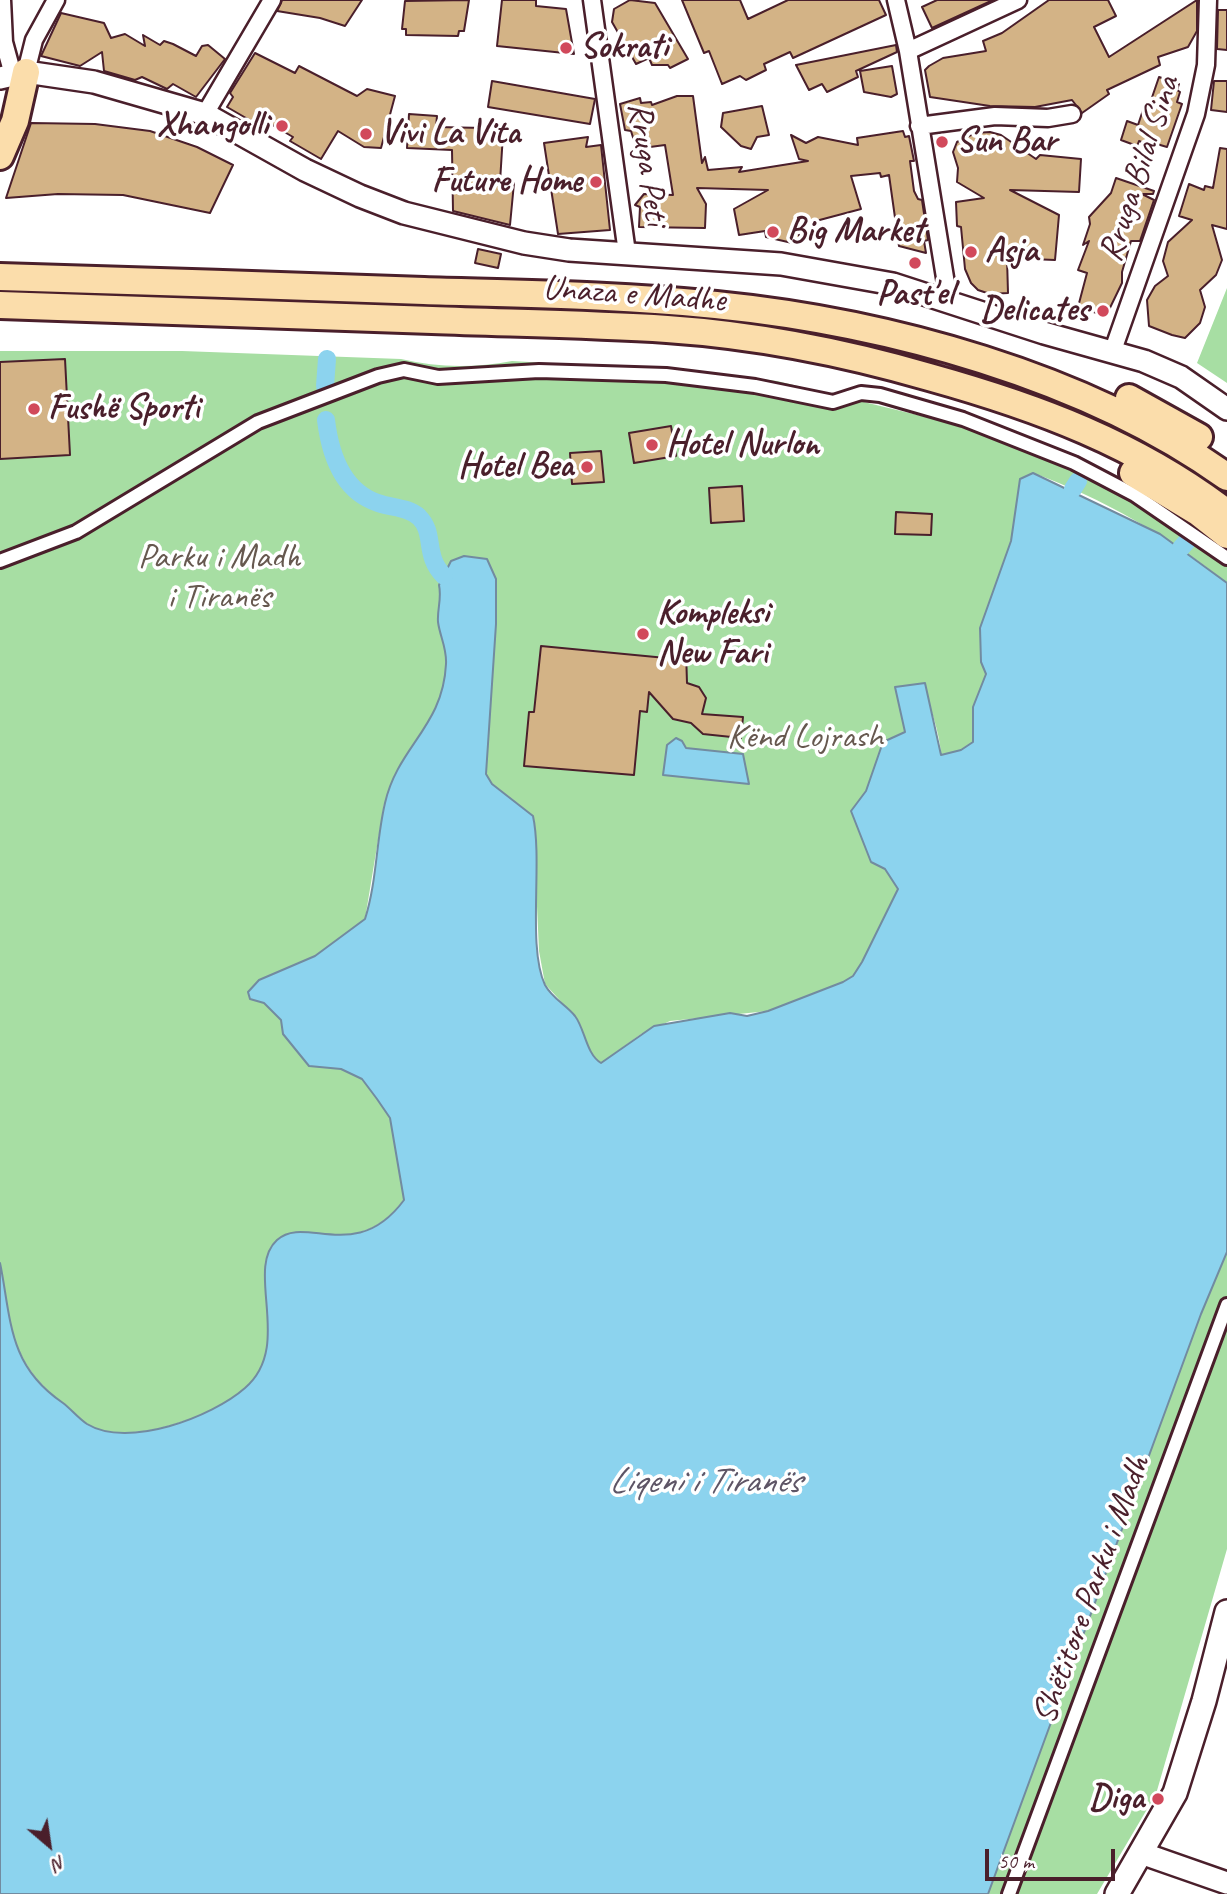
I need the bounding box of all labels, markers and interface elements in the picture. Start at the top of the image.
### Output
place label: Sokrati [580,27,668,69]
marker: Sokrati [558,40,574,56]
street label: Rruga Bilal Sina [1090,71,1190,267]
street label: Rruga Peti [618,100,676,228]
place label: Xhangolli [157,105,268,147]
place label: Vivi La Vita [380,113,520,155]
marker: Xhangolli [274,118,290,134]
place label: Sun Bar [956,121,1057,163]
marker: Vivi La Vita [358,126,374,142]
marker: Sun Bar [934,134,950,150]
place label: Future Home [431,161,582,203]
marker: Future Home [588,174,604,190]
place label: Big Market [787,211,924,253]
marker: Big Market [765,224,781,240]
place label: Asja [985,231,1038,273]
marker: Asja [963,244,979,260]
marker: Past'el [907,255,923,271]
street label: Unaza e Madhe [541,268,727,322]
place label: Past'el [877,274,953,316]
place label: Delicates [980,290,1089,332]
marker: Delicates [1095,303,1111,319]
place label: Fushë Sporti [48,388,199,430]
marker: Fushë Sporti [26,401,42,417]
place label: Hotel Nurlon [666,424,819,466]
marker: Hotel Nurlon [644,437,660,453]
place label: Hotel Bea [458,446,573,488]
marker: Hotel Bea [579,459,595,475]
park label: Parku i Madh i Tiranës [138,537,300,619]
place label: Kompleksi New Fari [657,593,769,675]
marker: Kompleksi New Fari [635,626,651,642]
park label: Kënd Lojrash [727,717,883,759]
street label: Shëtitore Parku i Madh [1024,1450,1160,1730]
water label: Liqeni i Tiranës [609,1460,799,1504]
place label: Diga [1089,1778,1144,1820]
marker: Diga [1150,1791,1166,1807]
north arrow [14,1810,84,1880]
scale bar [989,1834,1118,1878]
text: 50 m [998,1848,1034,1874]
text: N [48,1850,70,1877]

